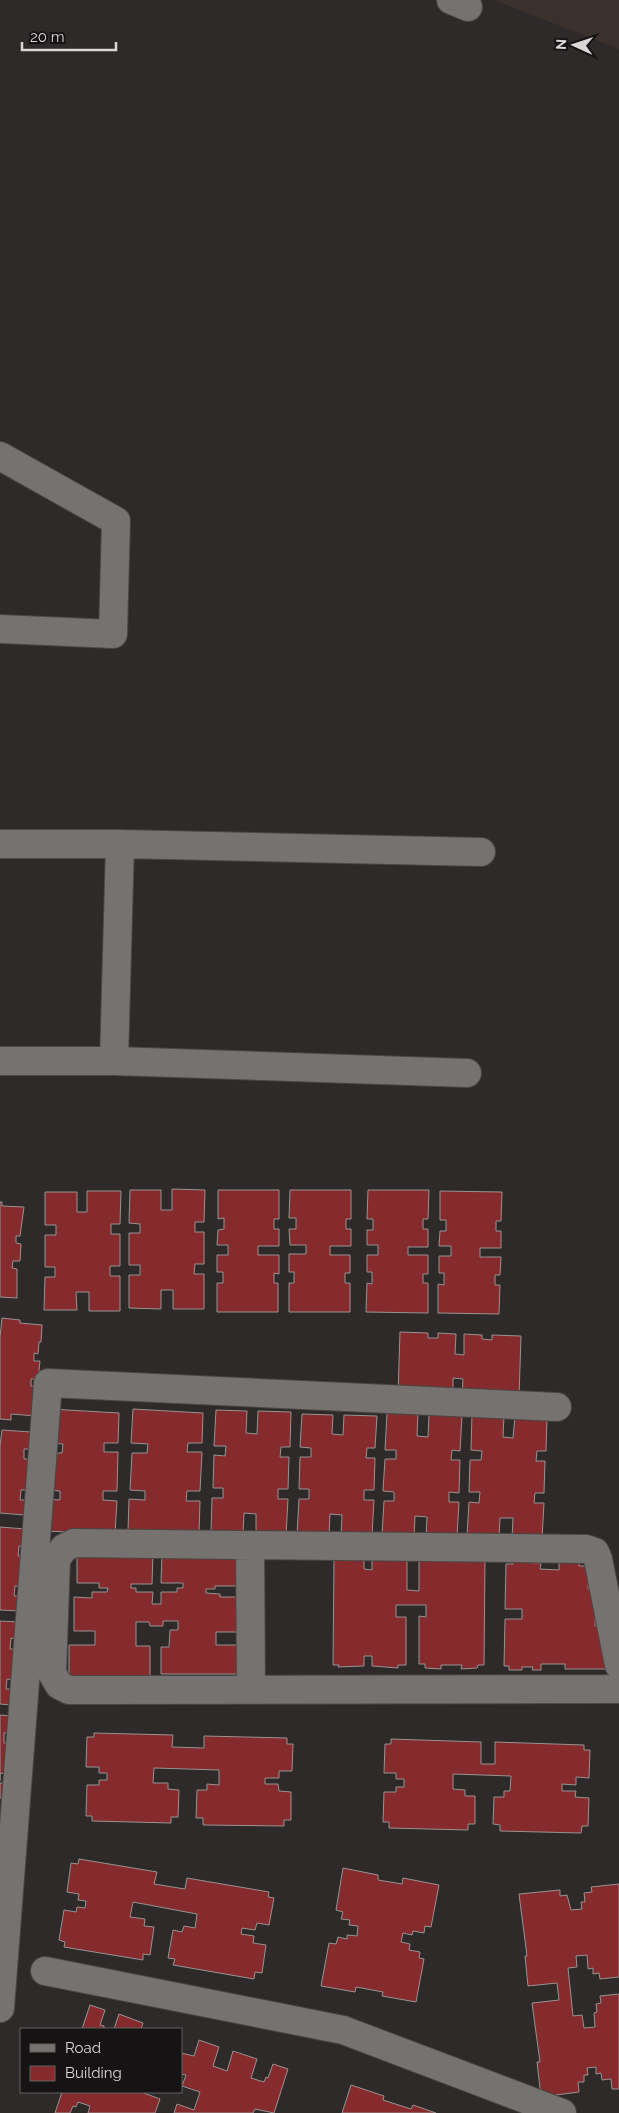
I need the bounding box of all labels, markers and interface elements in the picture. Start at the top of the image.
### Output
scale bar [22,20,116,52]
north arrow [549,20,599,70]
text: 20 m [30,28,65,46]
text: N [553,39,569,50]
legend [20,2028,182,2093]
text: Road [65,2039,101,2057]
text: Building [65,2064,122,2082]

